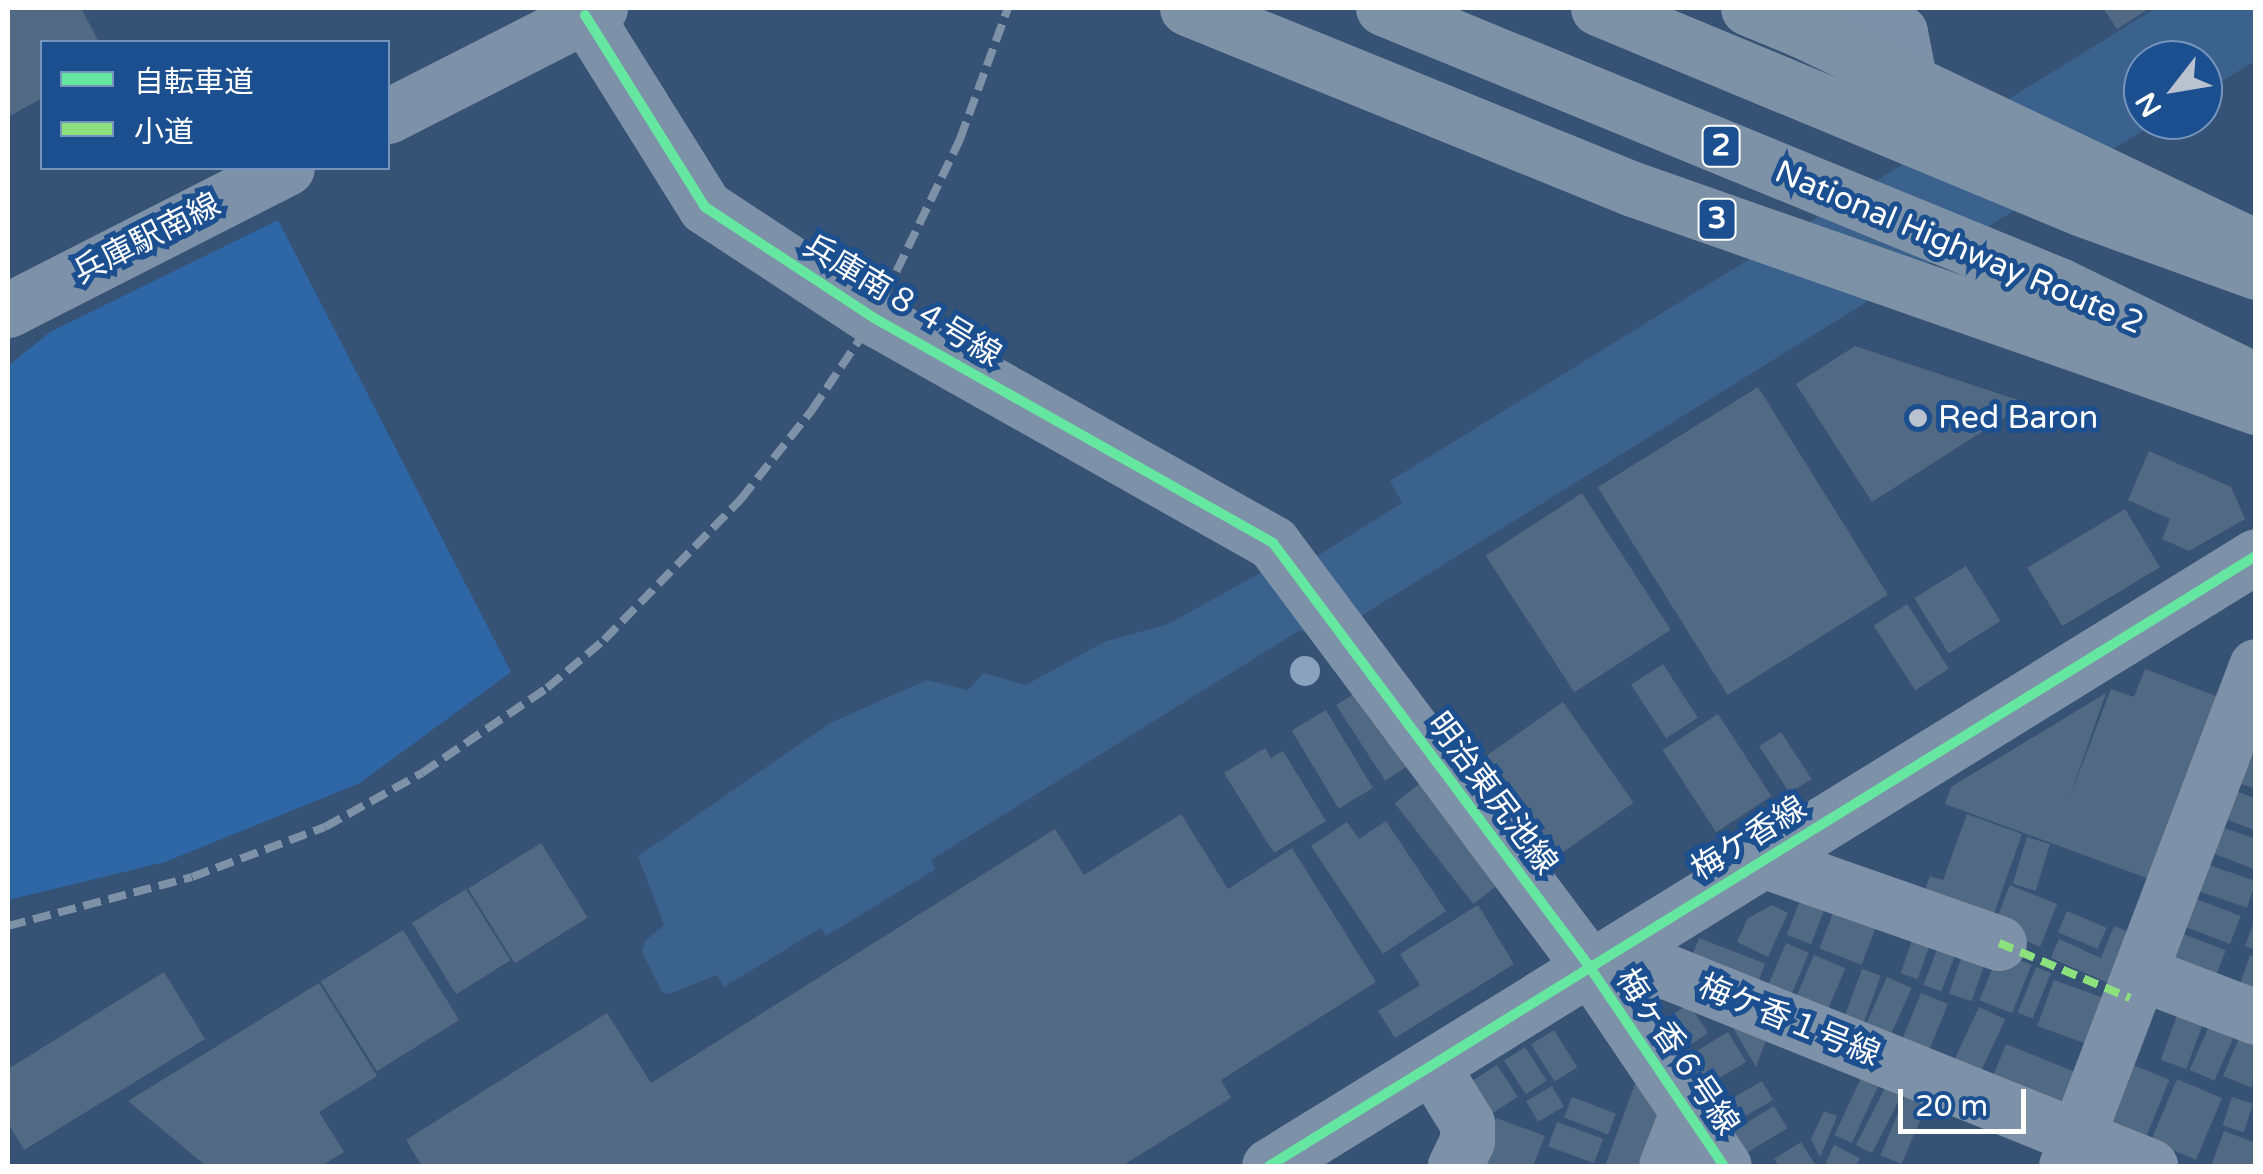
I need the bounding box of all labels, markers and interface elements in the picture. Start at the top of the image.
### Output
legend [40,40,390,170]
north arrow [2123,40,2223,140]
text: 自転車道 [134,64,254,101]
text: N [2129,86,2169,123]
text: 小道 [134,114,194,151]
road number: 2 [1701,121,1741,171]
street label: National Highway Route 2 [1769,153,2149,343]
street label: 兵庫駅南線 [67,186,227,292]
road number: 3 [1697,194,1737,244]
street label: 兵庫南８４号線 [796,227,1008,375]
place label: Red Baron [1938,399,2098,437]
marker: Red Baron [1907,407,1929,429]
street label: 明治東尻池線 [1419,706,1565,882]
street label: 梅ケ香線 [1685,789,1813,889]
street label: 梅ヶ香６号線 [1607,962,1747,1142]
street label: 梅ケ香１号線 [1693,967,1885,1075]
scale bar [1903,1069,2030,1131]
text: 20 m [1915,1088,1988,1125]

